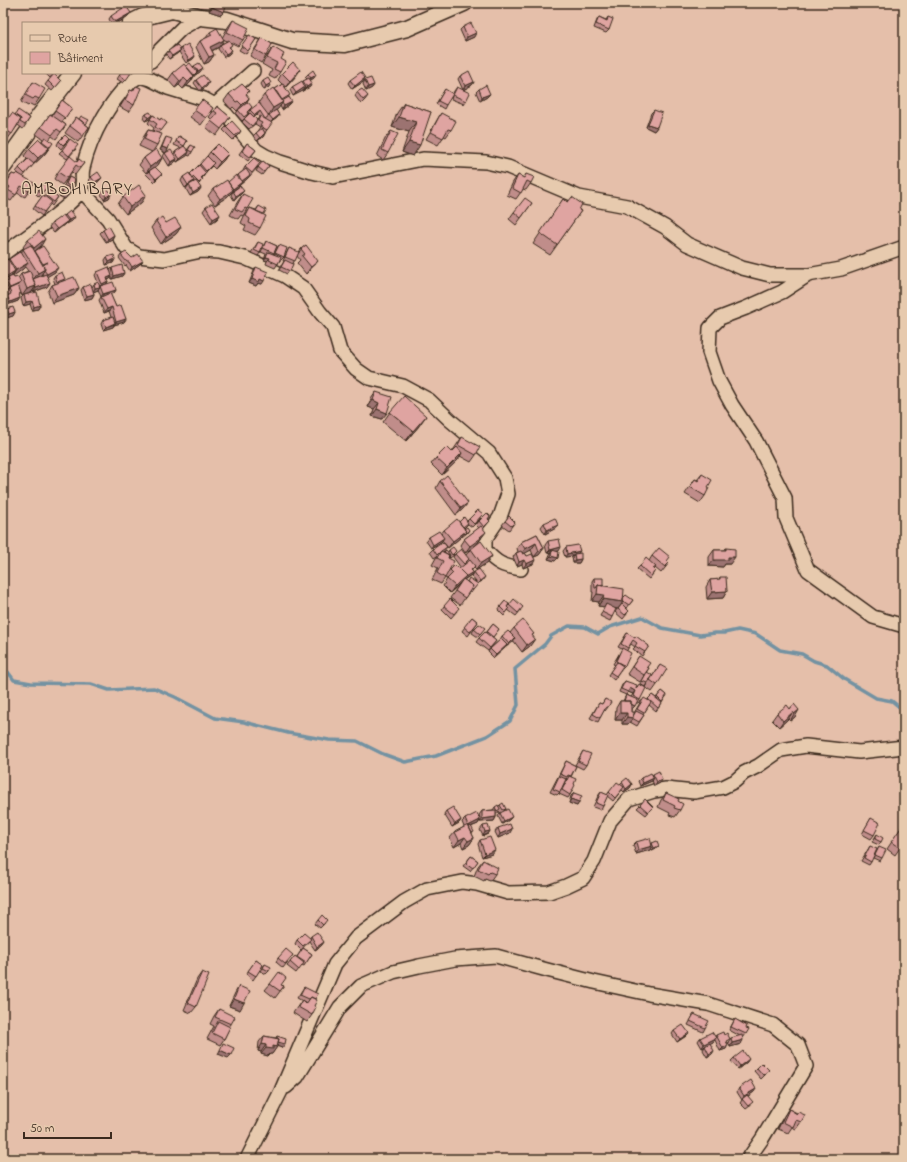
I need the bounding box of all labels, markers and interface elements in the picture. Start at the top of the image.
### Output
legend [22,22,152,74]
text: Route [58,30,88,48]
text: Bâtiment [57,50,103,68]
district label: AMBOHIBARY [21,177,133,203]
scale bar [24,1114,111,1140]
text: 50 m [30,1120,54,1138]

